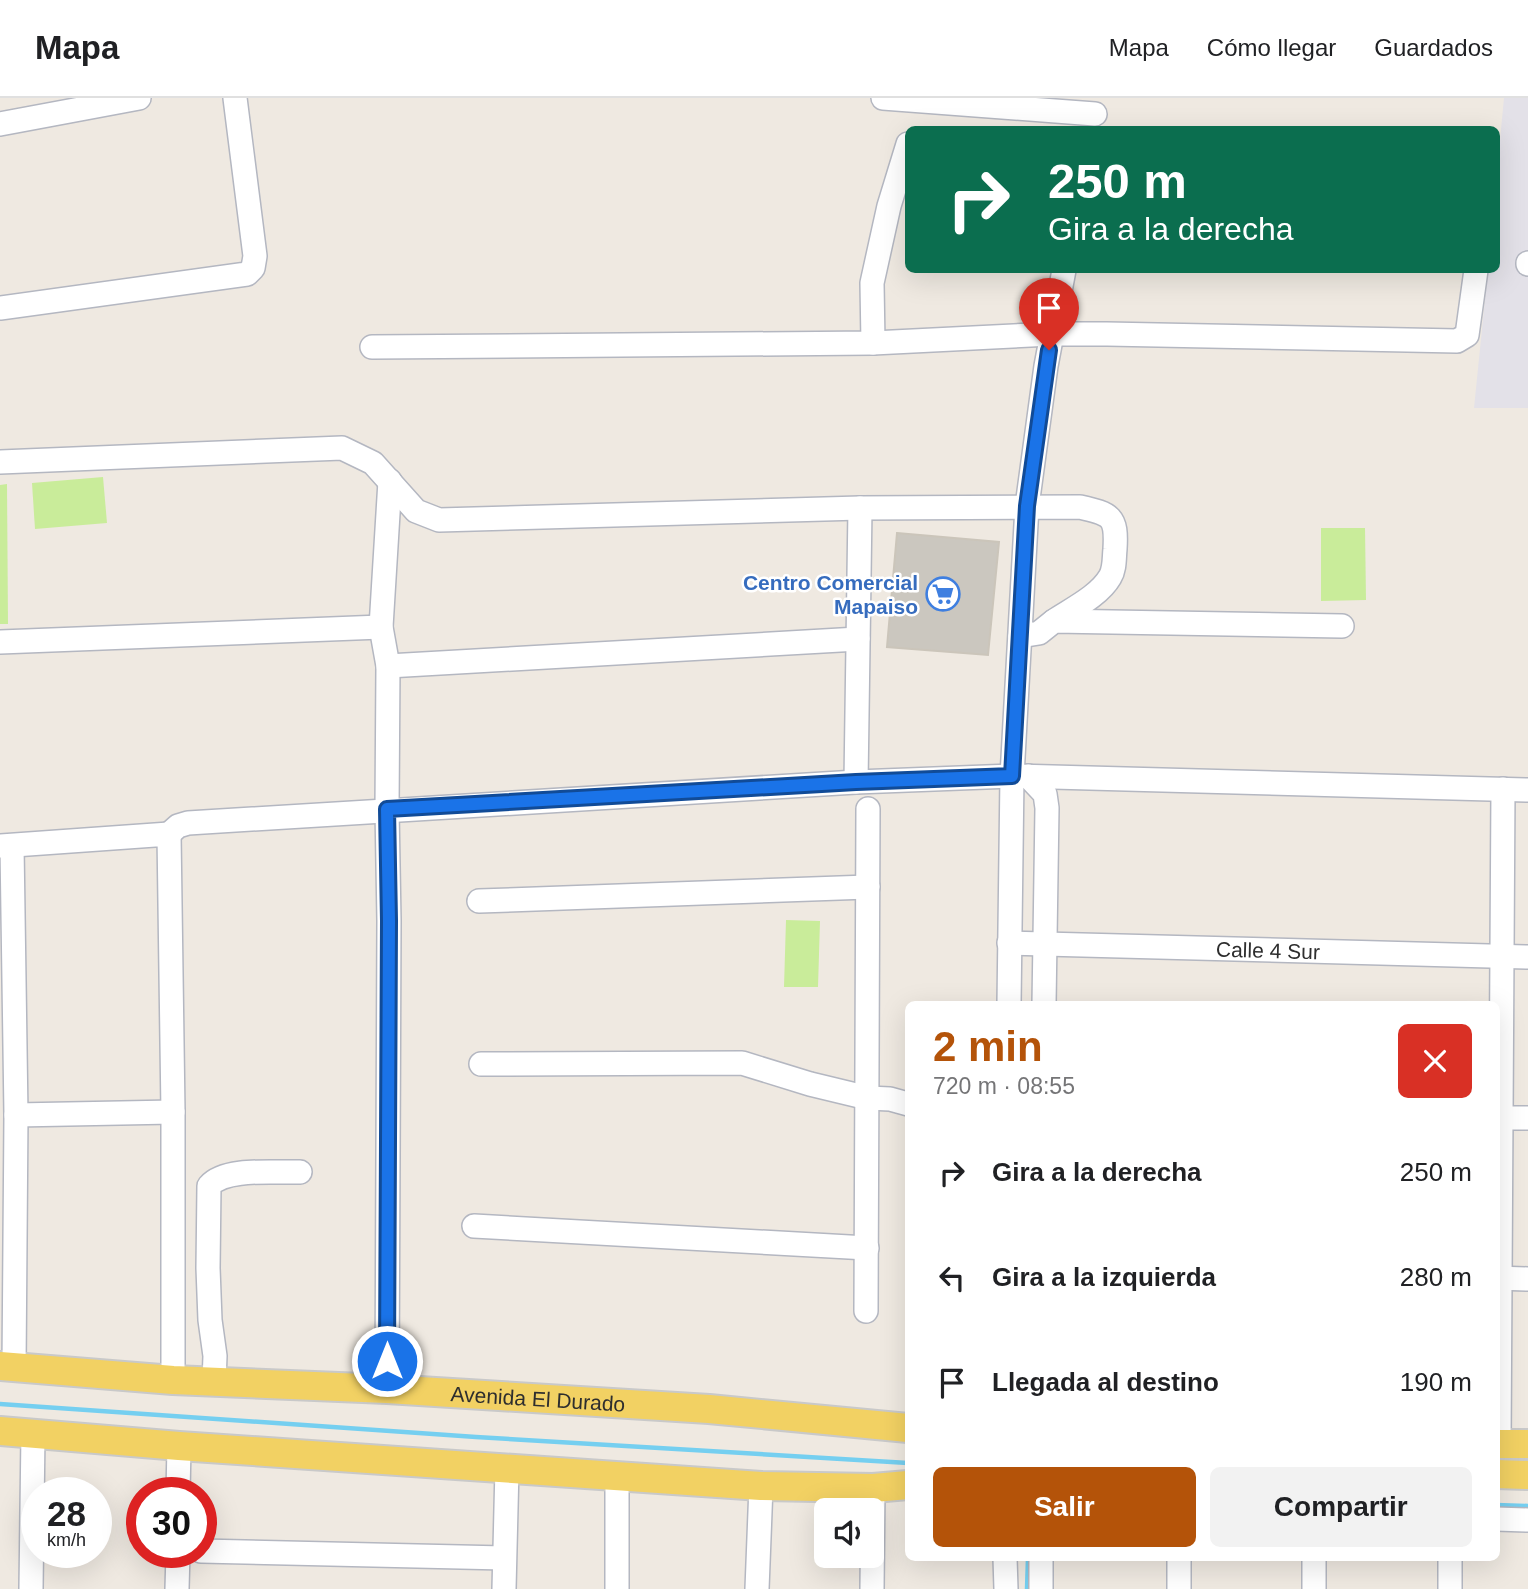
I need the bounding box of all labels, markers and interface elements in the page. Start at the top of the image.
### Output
text: Mapa [35,29,119,66]
text: Mapa [1109,34,1169,61]
text: Cómo llegar [1207,34,1336,61]
text: Guardados [1374,34,1493,61]
icon: right [933,154,1024,245]
text: 250 m [1048,154,1187,208]
text: Gira a la derecha [1048,211,1293,247]
pin [1019,278,1079,350]
icon: arrive [1030,289,1068,327]
place label: Centro Comercial Mapaiso [743,571,918,618]
supermarket icon: Centro Comercial Mapaiso [924,575,962,613]
street label: Calle 4 Sur [1216,937,1320,963]
text: 2 min [933,1023,1043,1070]
button: close [1398,1024,1472,1098]
text: 720 m · 08:55 [933,1073,1075,1099]
icon: right [933,1154,971,1192]
text: Gira a la derecha [992,1157,1202,1187]
text: 250 m [1400,1157,1472,1187]
icon: left [933,1259,971,1297]
text: Gira a la izquierda [992,1262,1216,1292]
text: 280 m [1400,1262,1472,1292]
position arrow [350,1324,424,1398]
icon: arrive [933,1364,971,1402]
text: Llegada al destino [992,1367,1219,1397]
text: 190 m [1400,1367,1472,1397]
street label: Avenida El Durado [450,1381,626,1415]
button: Salir [933,1467,1196,1547]
button: Compartir [1210,1467,1472,1547]
speed limit sign: 30 [126,1477,217,1568]
text: 28 [47,1494,86,1533]
map controls [814,1498,884,1568]
button: sound [814,1498,884,1568]
text: km/h [47,1530,86,1550]

